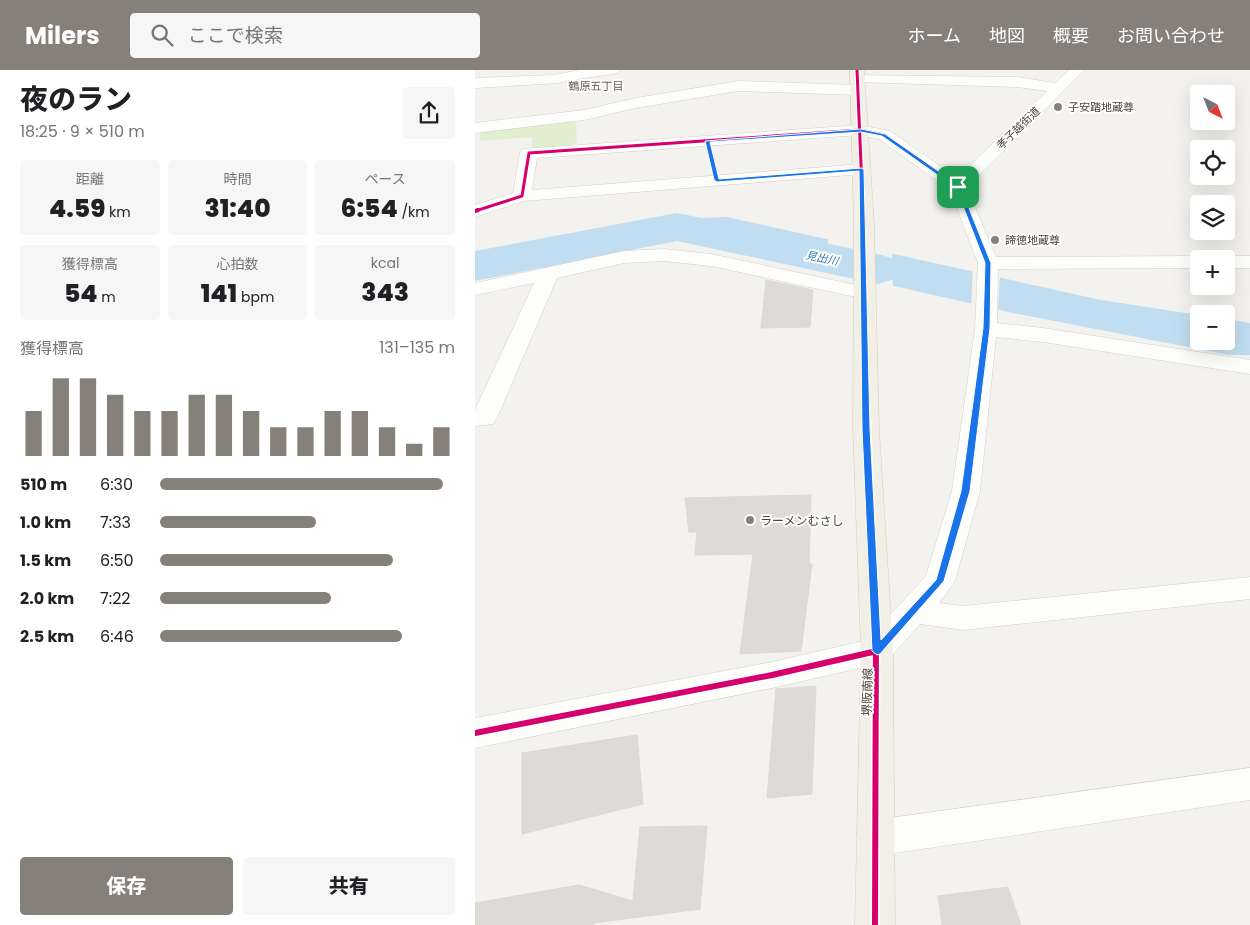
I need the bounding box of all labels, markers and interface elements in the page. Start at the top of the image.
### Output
search box [130,13,480,58]
text: Milers [25,19,100,52]
icon: search [148,21,176,49]
text: ここで検索 [188,22,283,49]
text: ホーム [908,23,961,48]
text: 地図 [989,23,1025,48]
text: 概要 [1053,23,1089,48]
text: お問い合わせ [1117,23,1225,48]
district label: 鶴原五丁目 [569,78,624,94]
text: 夜のラン [20,80,132,119]
north arrow [1190,85,1235,130]
map controls [1190,85,1235,350]
button: share [403,87,455,139]
place label: 子安踏地蔵尊 [1068,99,1134,115]
marker: 子安踏地蔵尊 [1052,101,1064,113]
street label: 孝子越街道 [993,103,1043,153]
text: 18:25 · 9 × 510 m [20,120,145,143]
button: locate [1190,140,1235,185]
pin [937,166,979,208]
text: 距離 [76,169,104,189]
text: 時間 [223,169,251,189]
text: ペース [365,169,406,189]
icon: arrive [944,173,972,201]
text: 4.59 [49,191,105,226]
text: 31:40 [204,191,271,226]
text: 6:54 [341,191,398,226]
button: layers [1190,195,1235,240]
text: km [105,202,131,222]
text: /km [398,202,430,222]
place label: 諦徳地蔵尊 [1005,232,1060,248]
marker: 諦徳地蔵尊 [989,234,1001,246]
water label: 見出川 [804,247,841,269]
button: + [1190,250,1235,295]
text: kcal [371,253,399,273]
text: 獲得標高 [62,254,118,274]
text: 心拍数 [216,254,258,274]
text: 343 [361,275,409,310]
text: 54 [64,276,98,311]
text: 141 [201,276,237,311]
text: m [98,287,116,307]
text: bpm [237,287,274,307]
button: − [1190,305,1235,350]
text: 131–135 m [379,336,455,359]
text: 獲得標高 [20,337,84,360]
text: 510 m [20,473,67,496]
text: 6:30 [100,473,133,496]
text: 1.0 km [20,511,71,534]
text: 7:33 [100,511,131,534]
place label: ラーメンむさし [760,512,844,529]
marker: ラーメンむさし [744,514,756,526]
text: 1.5 km [20,549,71,572]
text: 6:50 [100,549,134,572]
text: 2.0 km [20,587,74,610]
text: 7:22 [100,587,131,610]
text: 2.5 km [20,625,74,648]
text: 6:46 [100,625,134,648]
street label: 堺阪南線 [858,668,876,716]
button: 保存 [20,857,233,915]
button: 共有 [243,857,455,915]

